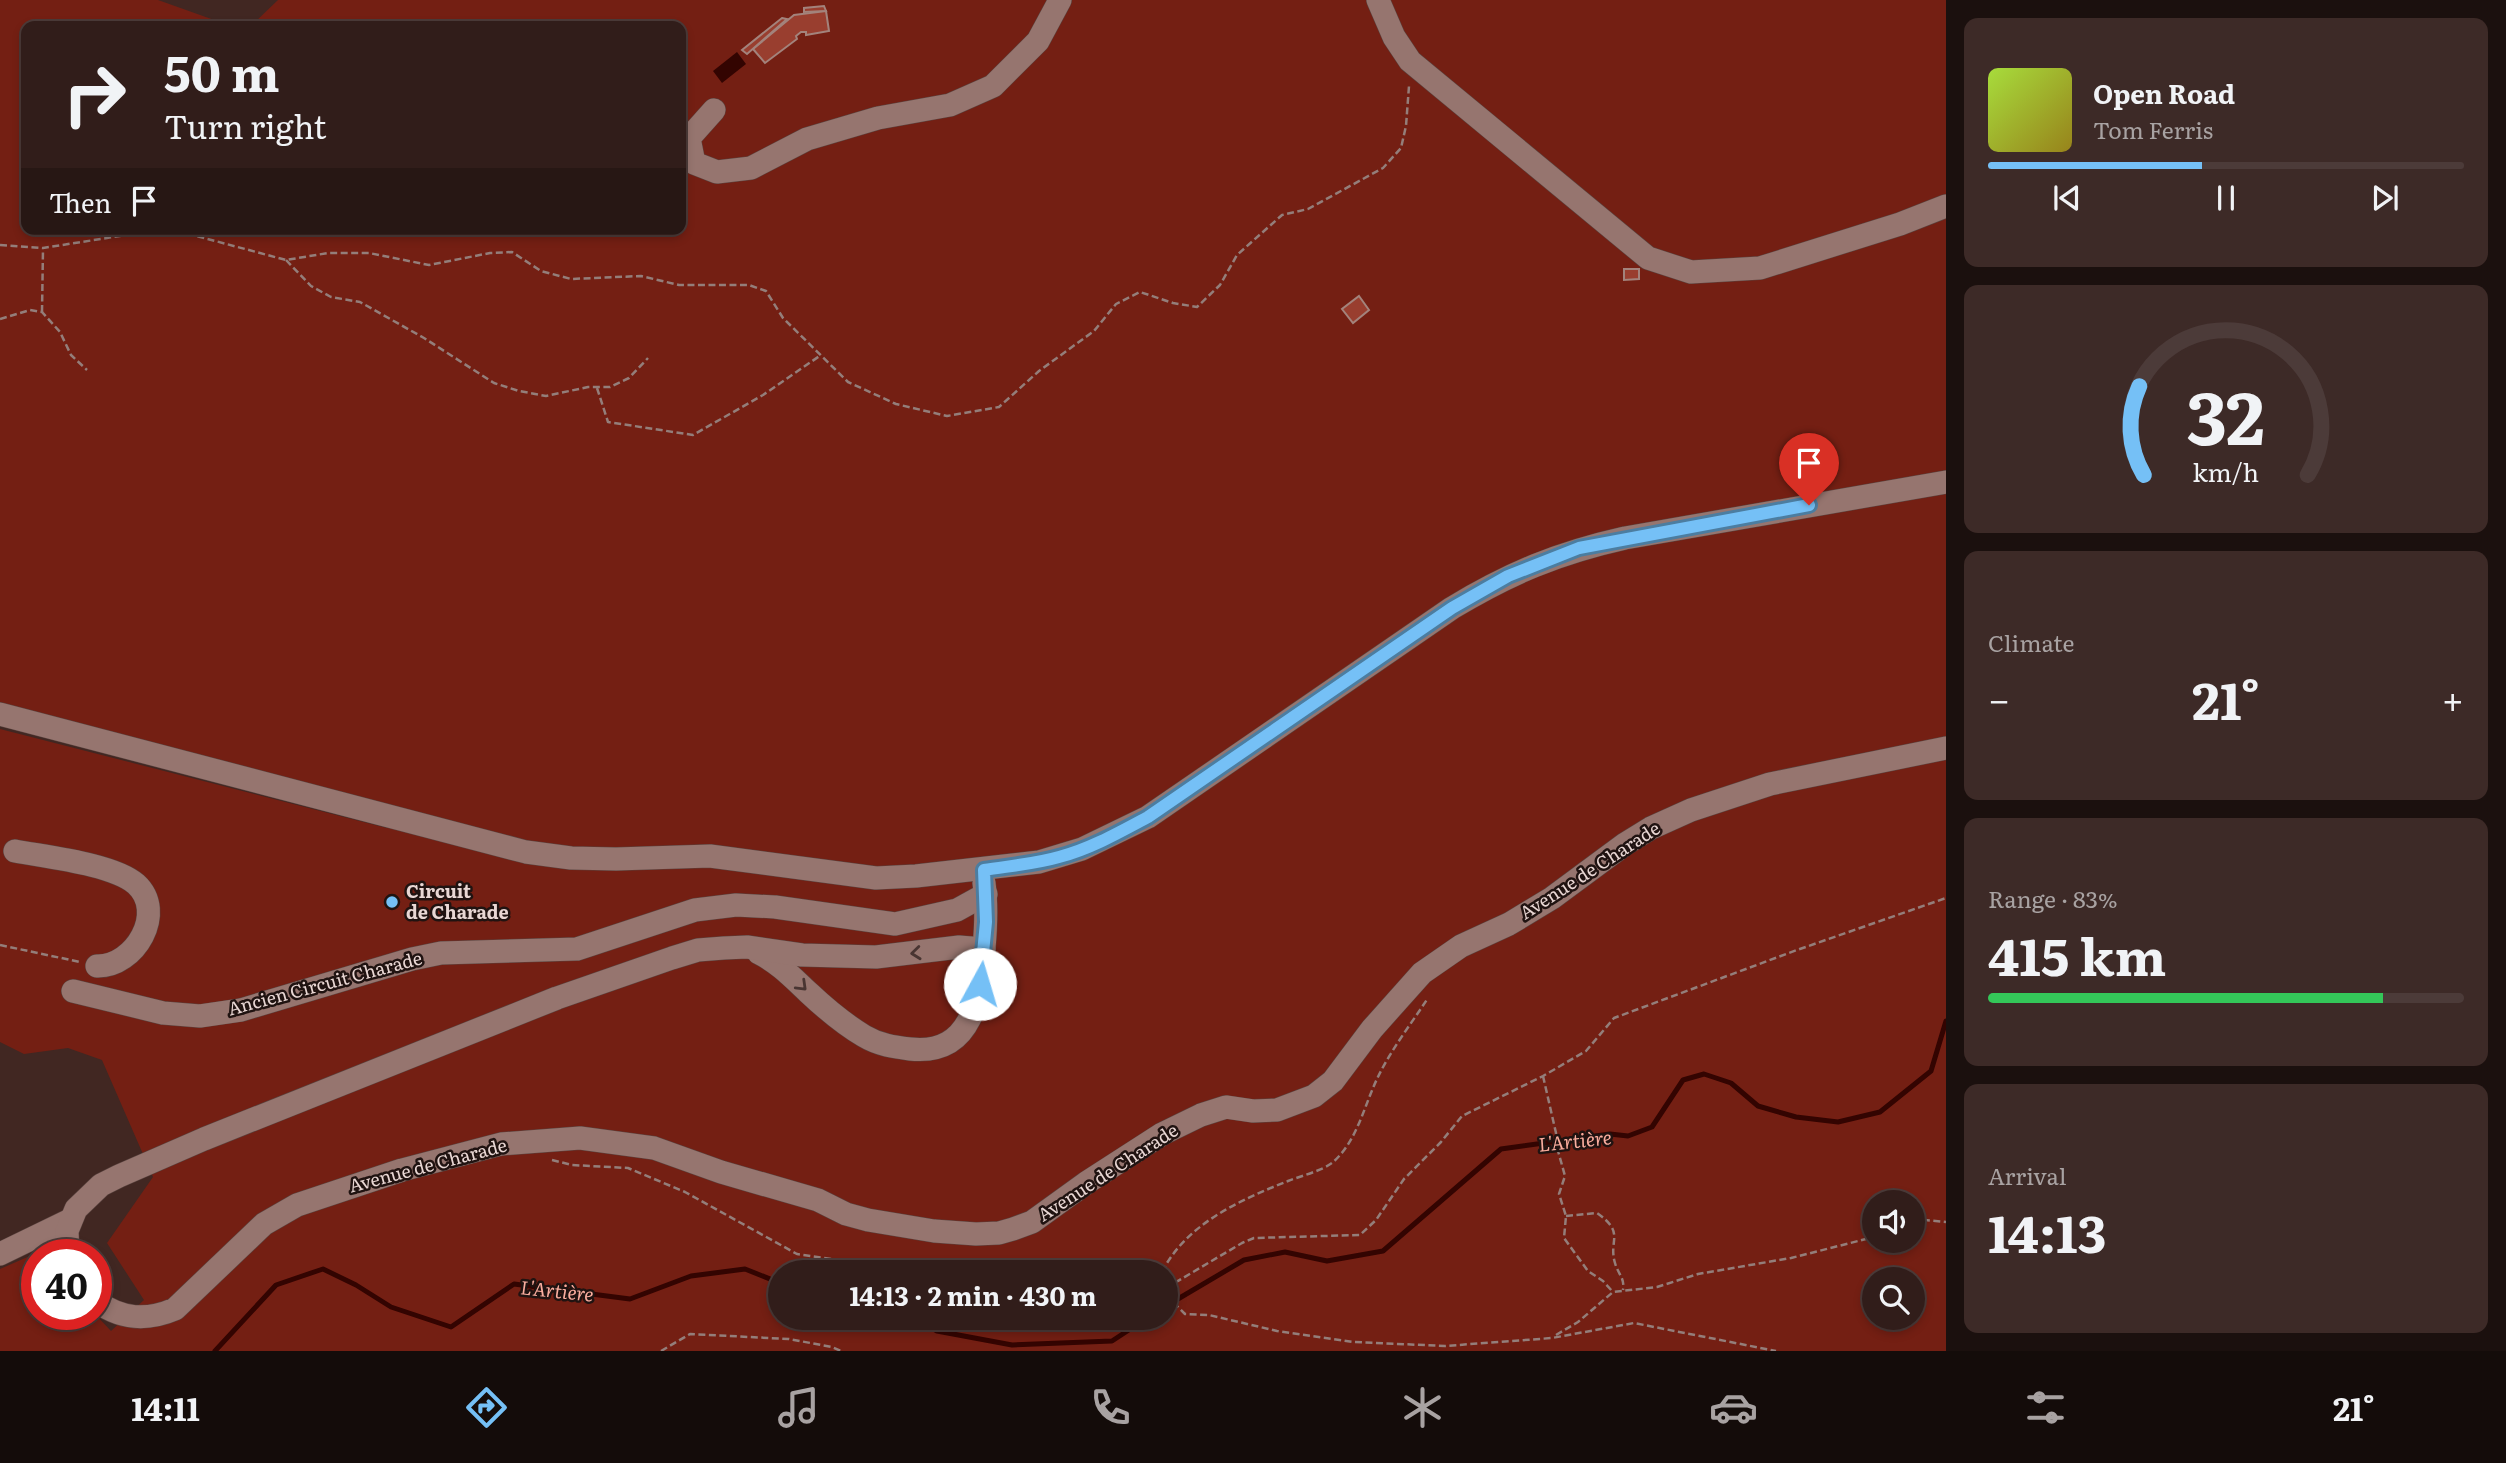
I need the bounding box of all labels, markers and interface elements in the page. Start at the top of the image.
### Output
text: 50 m [164,34,280,107]
icon: right [49,49,140,140]
text: Open Road [2093,73,2235,112]
text: Turn right [164,101,326,149]
text: Tom Ferris [2093,112,2213,146]
icon: previous [2048,179,2086,217]
icon: pause [2207,179,2245,217]
icon: next [2366,179,2404,217]
text: Then [49,182,111,221]
icon: arrive [125,182,163,220]
text: 32 [2187,359,2265,467]
pin [1779,433,1839,505]
icon: arrive [1790,444,1828,482]
text: km/h [2193,453,2259,490]
text: Climate [1988,625,2074,659]
text: 21° [2192,659,2260,736]
text: − [1988,669,2010,726]
text: + [2442,669,2464,726]
street label: Avenue de Charade [1514,814,1665,925]
place label: Circuit de Charade [406,877,509,925]
text: Range · 83% [1988,881,2118,915]
marker: Circuit de Charade [384,894,400,910]
text: 415 km [1988,915,2166,992]
street label: Ancien Circuit Charade [224,944,425,1021]
one-way arrow [910,945,922,960]
position arrow [943,947,1017,1021]
one-way arrow [794,978,807,991]
street label: Avenue de Charade [1032,1116,1183,1227]
water label: L'Artière [1537,1122,1613,1158]
street label: Avenue de Charade [346,1130,510,1199]
text: Arrival [1988,1158,2067,1192]
map controls [1862,1190,1925,1330]
button: sound [1862,1190,1925,1253]
text: 14:13 [1988,1192,2107,1269]
speed limit sign: 40 [21,1239,112,1330]
button: search [1862,1267,1925,1330]
water label: L'Artière [519,1272,595,1308]
text: 14:13 · 2 min · 430 m [849,1275,1097,1314]
text: 14:11 [131,1383,200,1431]
icon: directions [462,1383,511,1432]
icon: music [774,1383,823,1432]
icon: phone [1086,1383,1135,1432]
icon: climate [1398,1383,1447,1432]
icon: car [1709,1383,1758,1432]
icon: filters [2021,1383,2070,1432]
text: 21° [2333,1383,2375,1431]

